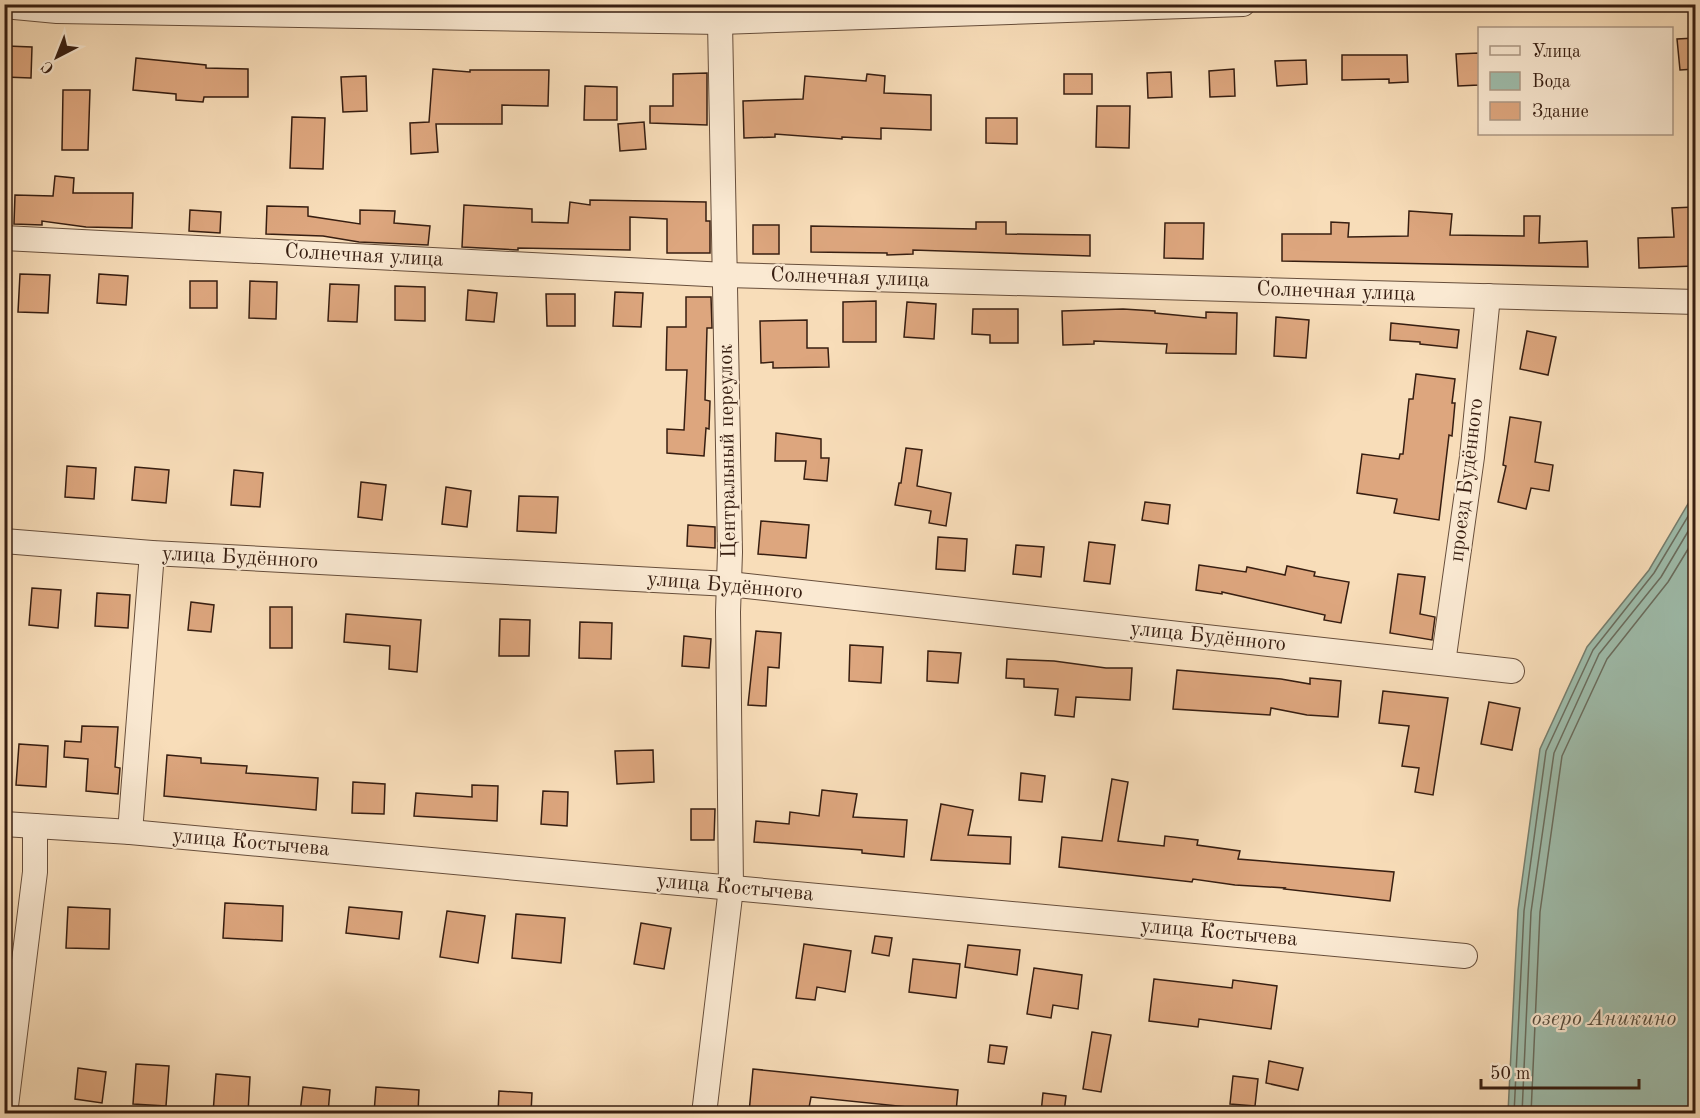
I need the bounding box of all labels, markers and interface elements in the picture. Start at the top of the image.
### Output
north arrow [27,27,87,87]
legend [1478,27,1673,135]
text: Улица [1532,43,1581,61]
text: С [39,57,58,76]
text: Вода [1532,73,1571,91]
text: Здание [1532,103,1589,121]
street label: Солнечная улица [284,241,444,271]
street label: Солнечная улица [770,265,930,291]
street label: Солнечная улица [1256,279,1416,305]
street label: Центральный переулок [716,343,740,558]
street label: проезд Будённого [1447,397,1487,563]
street label: улица Будённого [161,543,319,573]
street label: улица Будённого [646,569,804,603]
street label: улица Будённого [1129,618,1287,656]
street label: улица Костычева [172,826,330,860]
street label: улица Костычева [656,871,814,905]
street label: улица Костычева [1140,916,1298,950]
water label: озеро Аникино [1532,1008,1676,1030]
scale bar [1481,1052,1638,1090]
text: 50 m [1490,1065,1530,1083]

